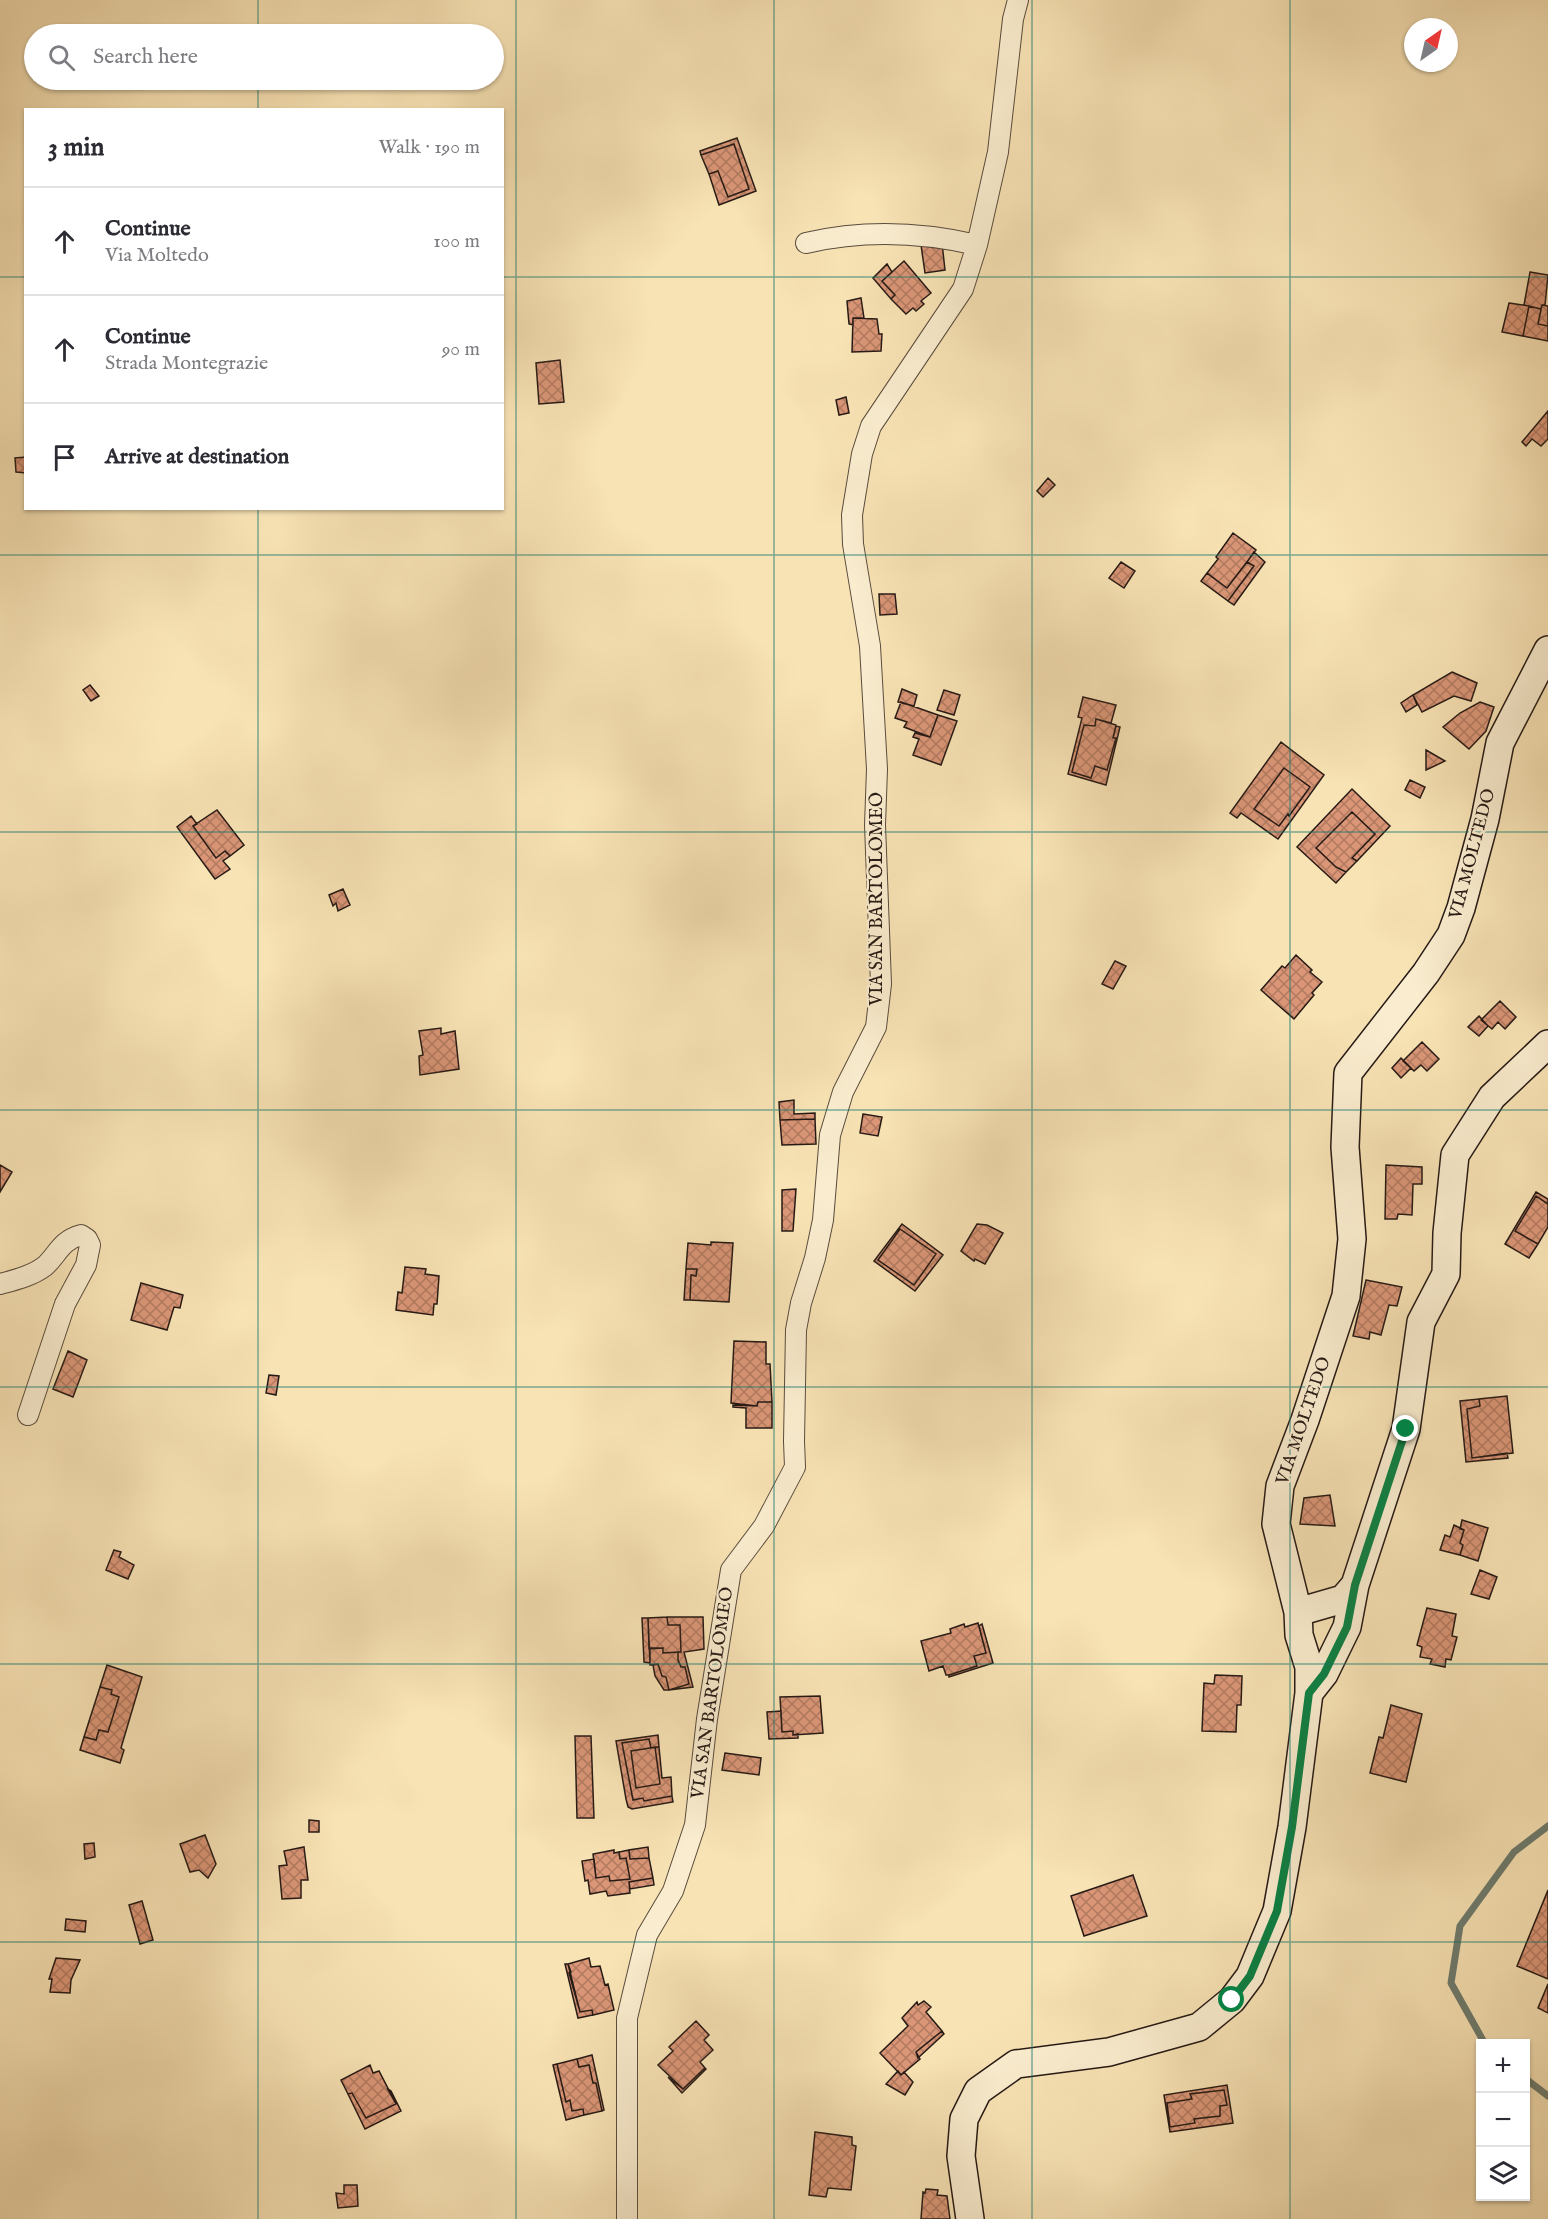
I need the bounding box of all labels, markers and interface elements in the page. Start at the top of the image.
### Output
north arrow [1404,18,1458,72]
search box [24,24,504,90]
icon: search [45,41,78,74]
text: Search here [93,43,198,71]
text: 3 min [48,131,104,164]
text: Walk · 190 m [378,135,480,160]
text: Continue [105,215,191,243]
icon: ahead [48,225,81,258]
text: 100 m [433,229,480,254]
text: Via Moltedo [105,243,209,268]
text: Continue [105,323,191,351]
icon: ahead [48,333,81,366]
text: 90 m [442,337,480,362]
text: Strada Montegrazie [105,351,268,376]
icon: arrive [48,441,81,474]
text: Arrive at destination [105,443,289,471]
street label: VIA MOLTEDO [1444,786,1501,923]
street label: VIA SAN BARTOLOMEO [866,792,889,1007]
street label: VIA MOLTEDO [1271,1354,1337,1489]
route end [1392,1415,1418,1441]
street label: VIA SAN BARTOLOMEO [687,1586,739,1801]
route start [1218,1986,1244,2012]
map controls [1476,2039,1530,2201]
button: + [1476,2039,1530,2093]
button: − [1476,2093,1530,2147]
button: layers [1476,2147,1530,2201]

